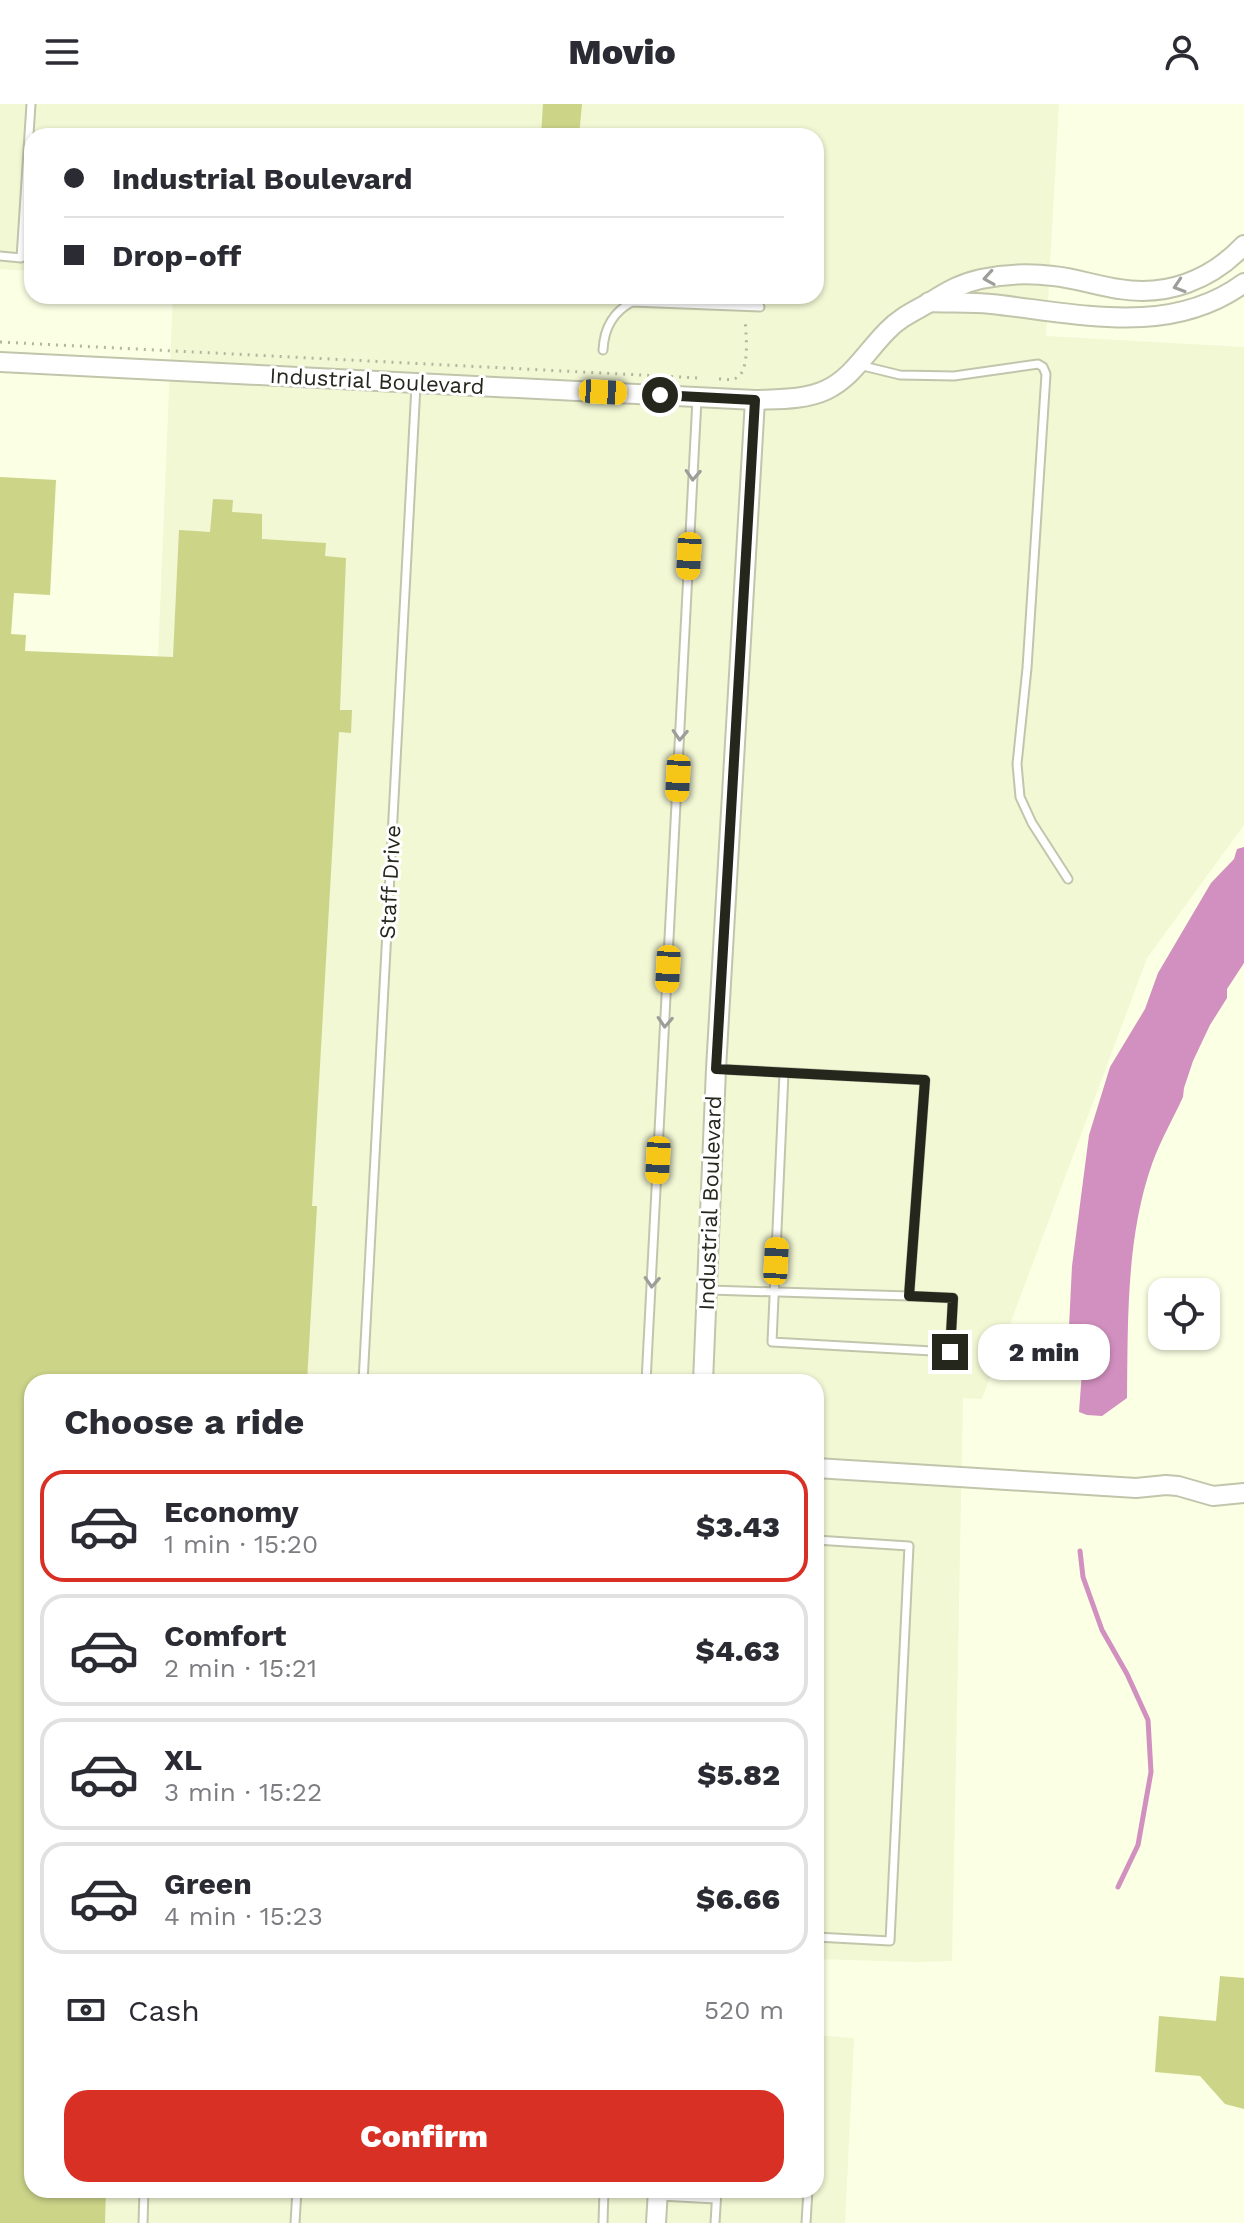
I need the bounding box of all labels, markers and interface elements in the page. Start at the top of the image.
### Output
icon: menu [40,30,84,74]
icon: person [1160,30,1204,74]
text: Movio [568,31,676,73]
text: Industrial Boulevard [112,161,413,196]
text: Drop-off [112,238,241,273]
one-way arrow [982,269,996,286]
one-way arrow [1173,276,1187,292]
street label: Industrial Boulevard [269,363,485,399]
route start [642,377,678,413]
car [578,379,628,405]
one-way arrow [685,469,702,482]
car [676,531,702,581]
one-way arrow [672,729,689,742]
car [665,753,691,803]
street label: Staff Drive [375,824,405,940]
car [655,944,681,994]
one-way arrow [657,1016,674,1029]
street label: Industrial Boulevard [694,1095,726,1311]
car [645,1135,671,1185]
car [763,1236,789,1286]
one-way arrow [643,1276,660,1289]
map controls [1148,1278,1220,1350]
button: locate [1148,1278,1220,1350]
callout: 2 min [978,1324,1110,1380]
route end [932,1334,968,1370]
text: 2 min [1009,1337,1079,1367]
text: Choose a ride [64,1401,304,1443]
icon: car [68,1490,140,1562]
text: Economy [164,1494,299,1529]
text: $3.43 [696,1509,780,1544]
text: 1 min · 15:20 [164,1529,318,1559]
icon: car [68,1614,140,1686]
text: Comfort [164,1618,286,1653]
text: $4.63 [696,1633,780,1668]
text: 2 min · 15:21 [164,1653,317,1683]
icon: car [68,1738,140,1810]
text: XL [164,1742,202,1777]
text: $5.82 [697,1757,780,1792]
text: 3 min · 15:22 [164,1777,322,1807]
icon: car [68,1862,140,1934]
text: Green [164,1866,252,1901]
text: $6.66 [696,1881,780,1916]
text: 4 min · 15:23 [164,1901,323,1931]
icon: cash [64,1988,108,2032]
text: Cash [128,1993,200,2028]
text: 520 m [704,1995,784,2025]
button: Confirm [64,2090,784,2182]

